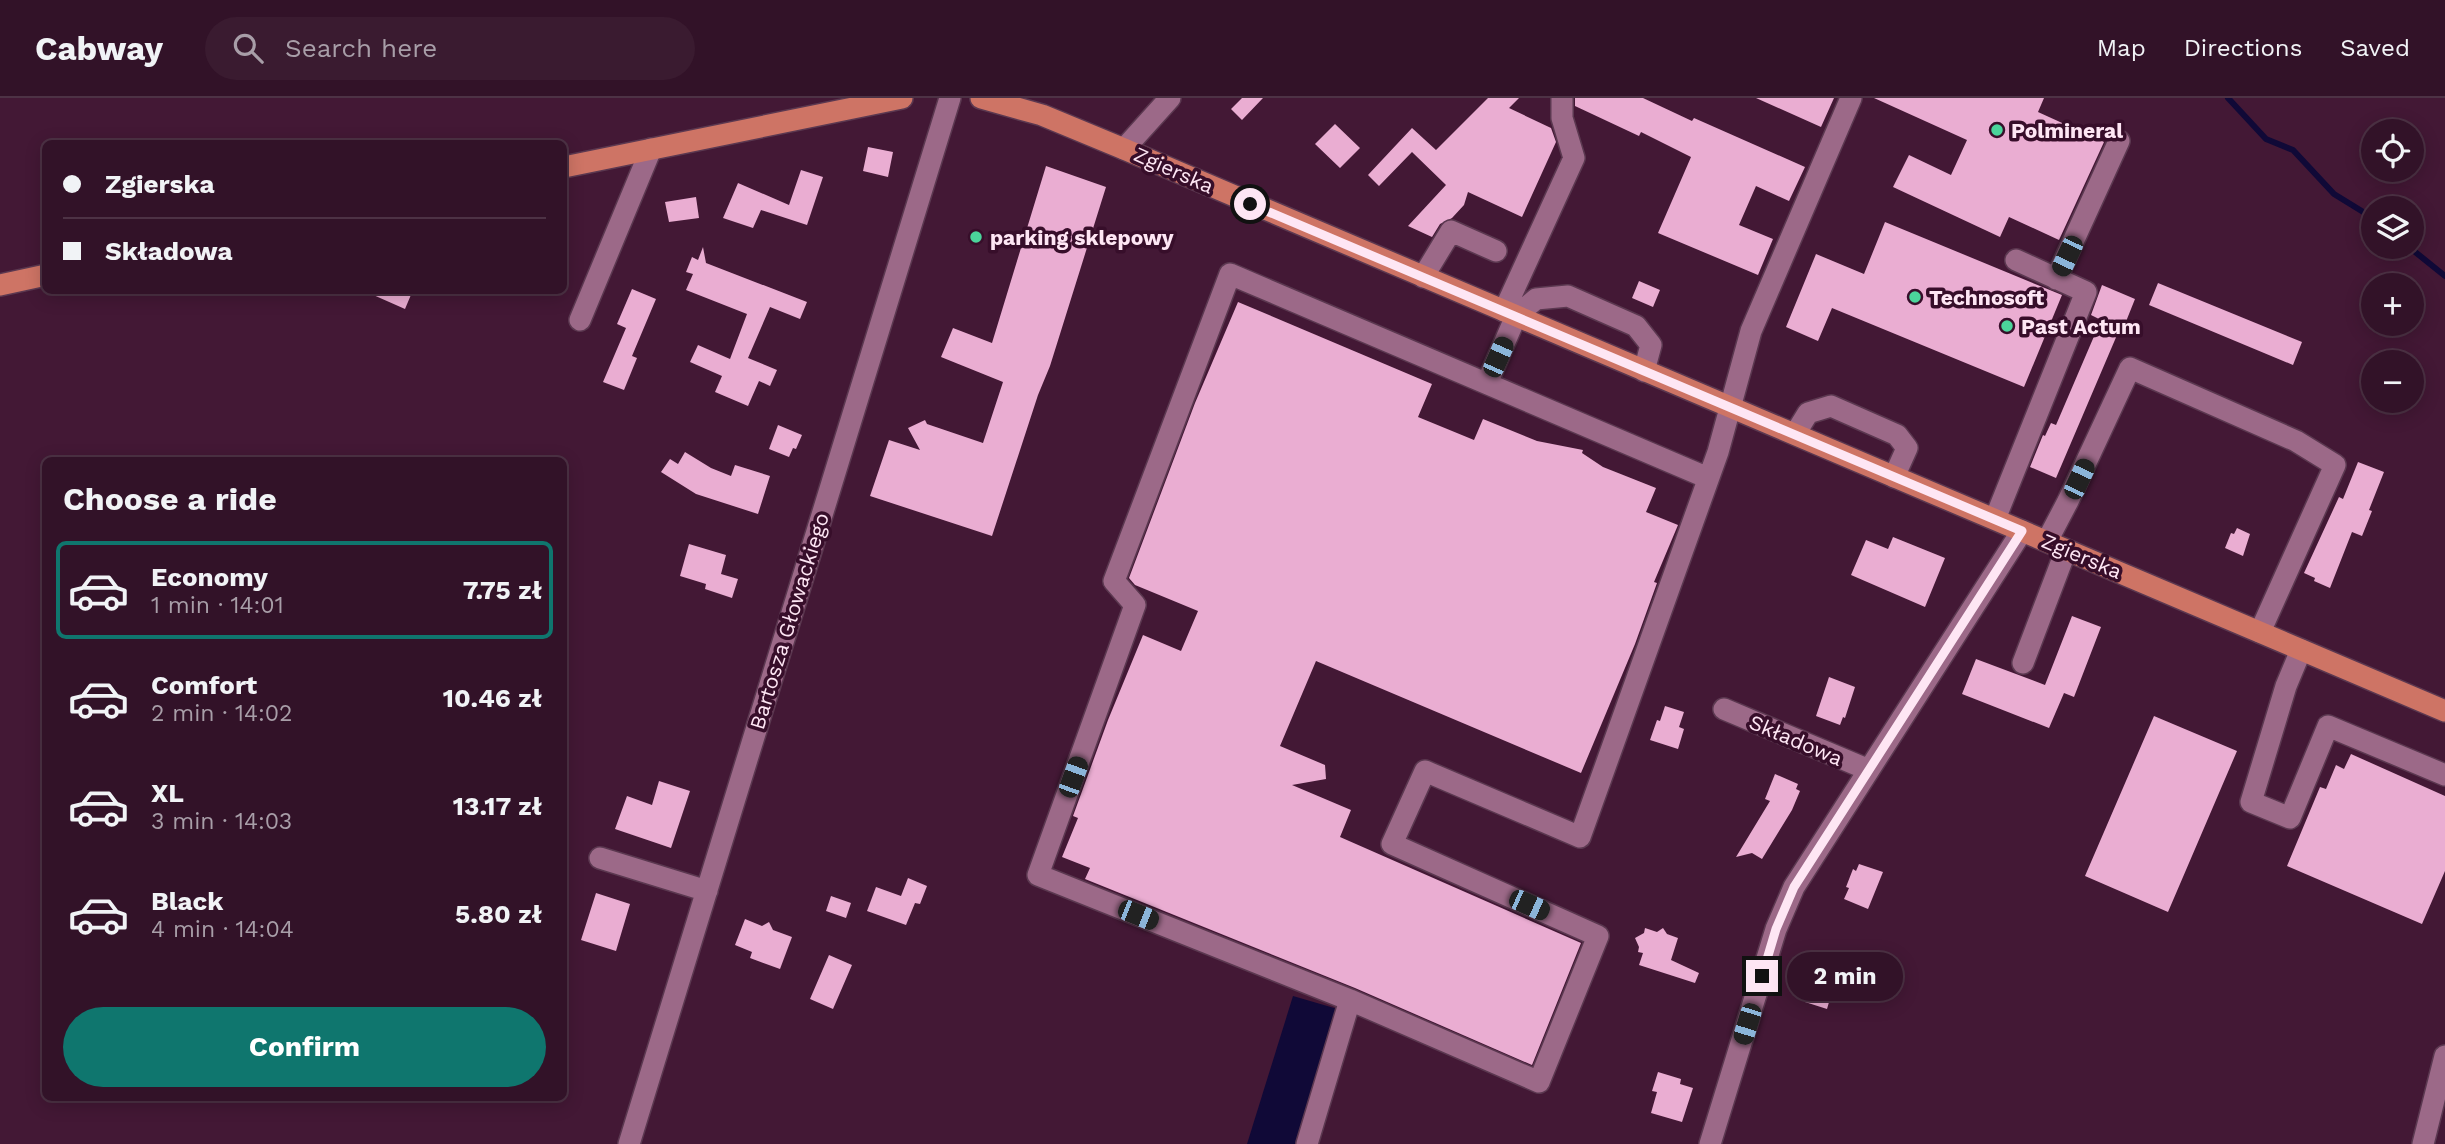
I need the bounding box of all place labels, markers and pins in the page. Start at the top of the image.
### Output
place label: Polmineral [2011,118,2123,143]
marker: Polmineral [1989,122,2005,138]
place label: parking sklepowy [990,225,1174,250]
marker: parking sklepowy [968,229,984,245]
place label: Technosoft [1929,285,2044,310]
marker: Technosoft [1907,289,1923,305]
place label: Past Actum [2021,314,2141,339]
marker: Past Actum [1999,318,2015,334]

